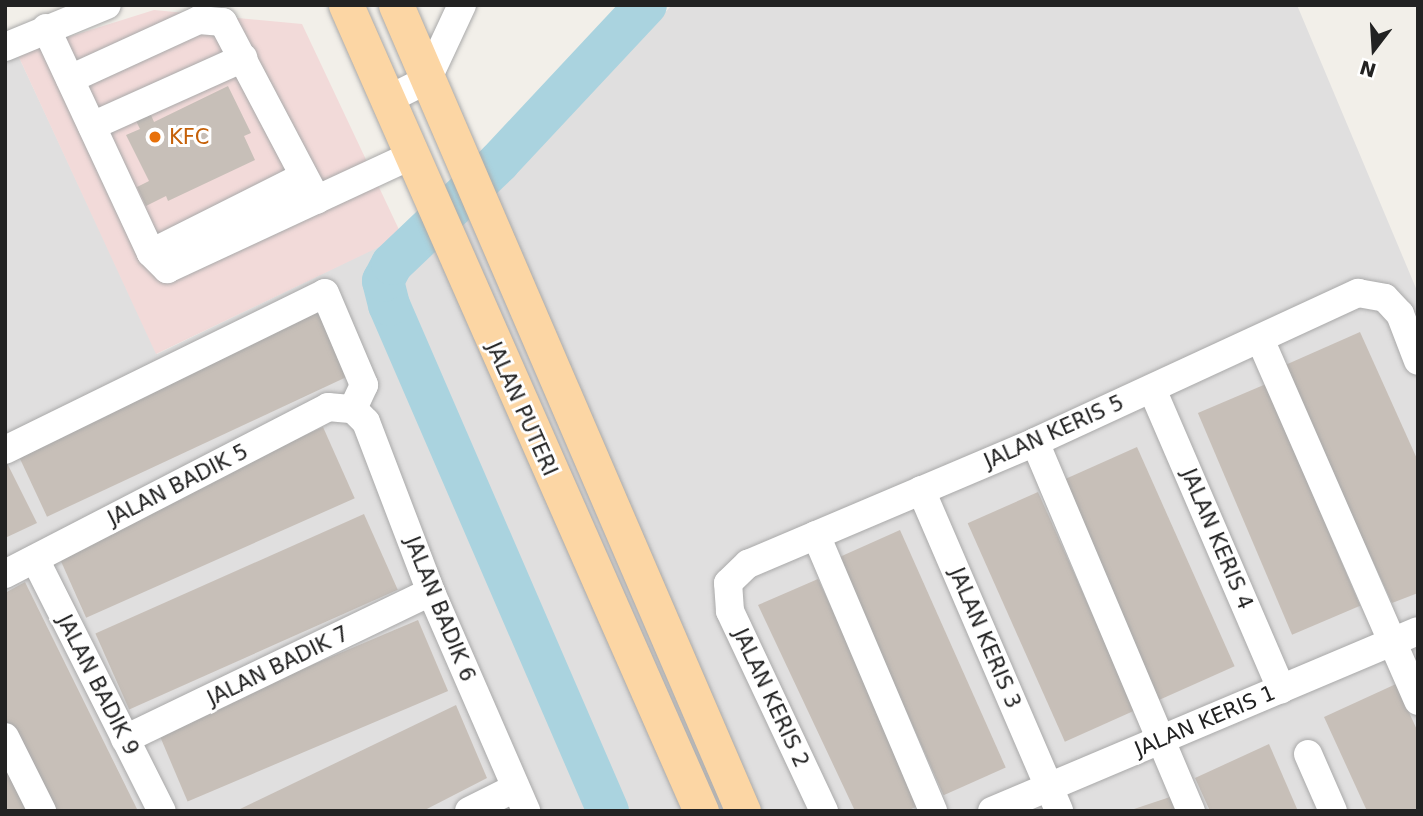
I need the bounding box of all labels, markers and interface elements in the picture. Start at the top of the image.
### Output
north arrow [1339,14,1409,84]
text: N [1357,56,1379,82]
place label: KFC [169,124,210,150]
marker: KFC [147,129,163,145]
street label: JALAN PUTERI [481,338,563,480]
street label: JALAN KERIS 5 [980,390,1128,474]
street label: JALAN BADIK 5 [104,439,252,531]
street label: JALAN KERIS 4 [1176,465,1258,613]
street label: JALAN BADIK 6 [399,533,481,685]
street label: JALAN KERIS 3 [944,564,1026,712]
street label: JALAN BADIK 9 [52,611,144,759]
street label: JALAN BADIK 7 [203,621,353,711]
street label: JALAN KERIS 2 [728,625,814,771]
street label: JALAN KERIS 1 [1131,680,1279,762]

